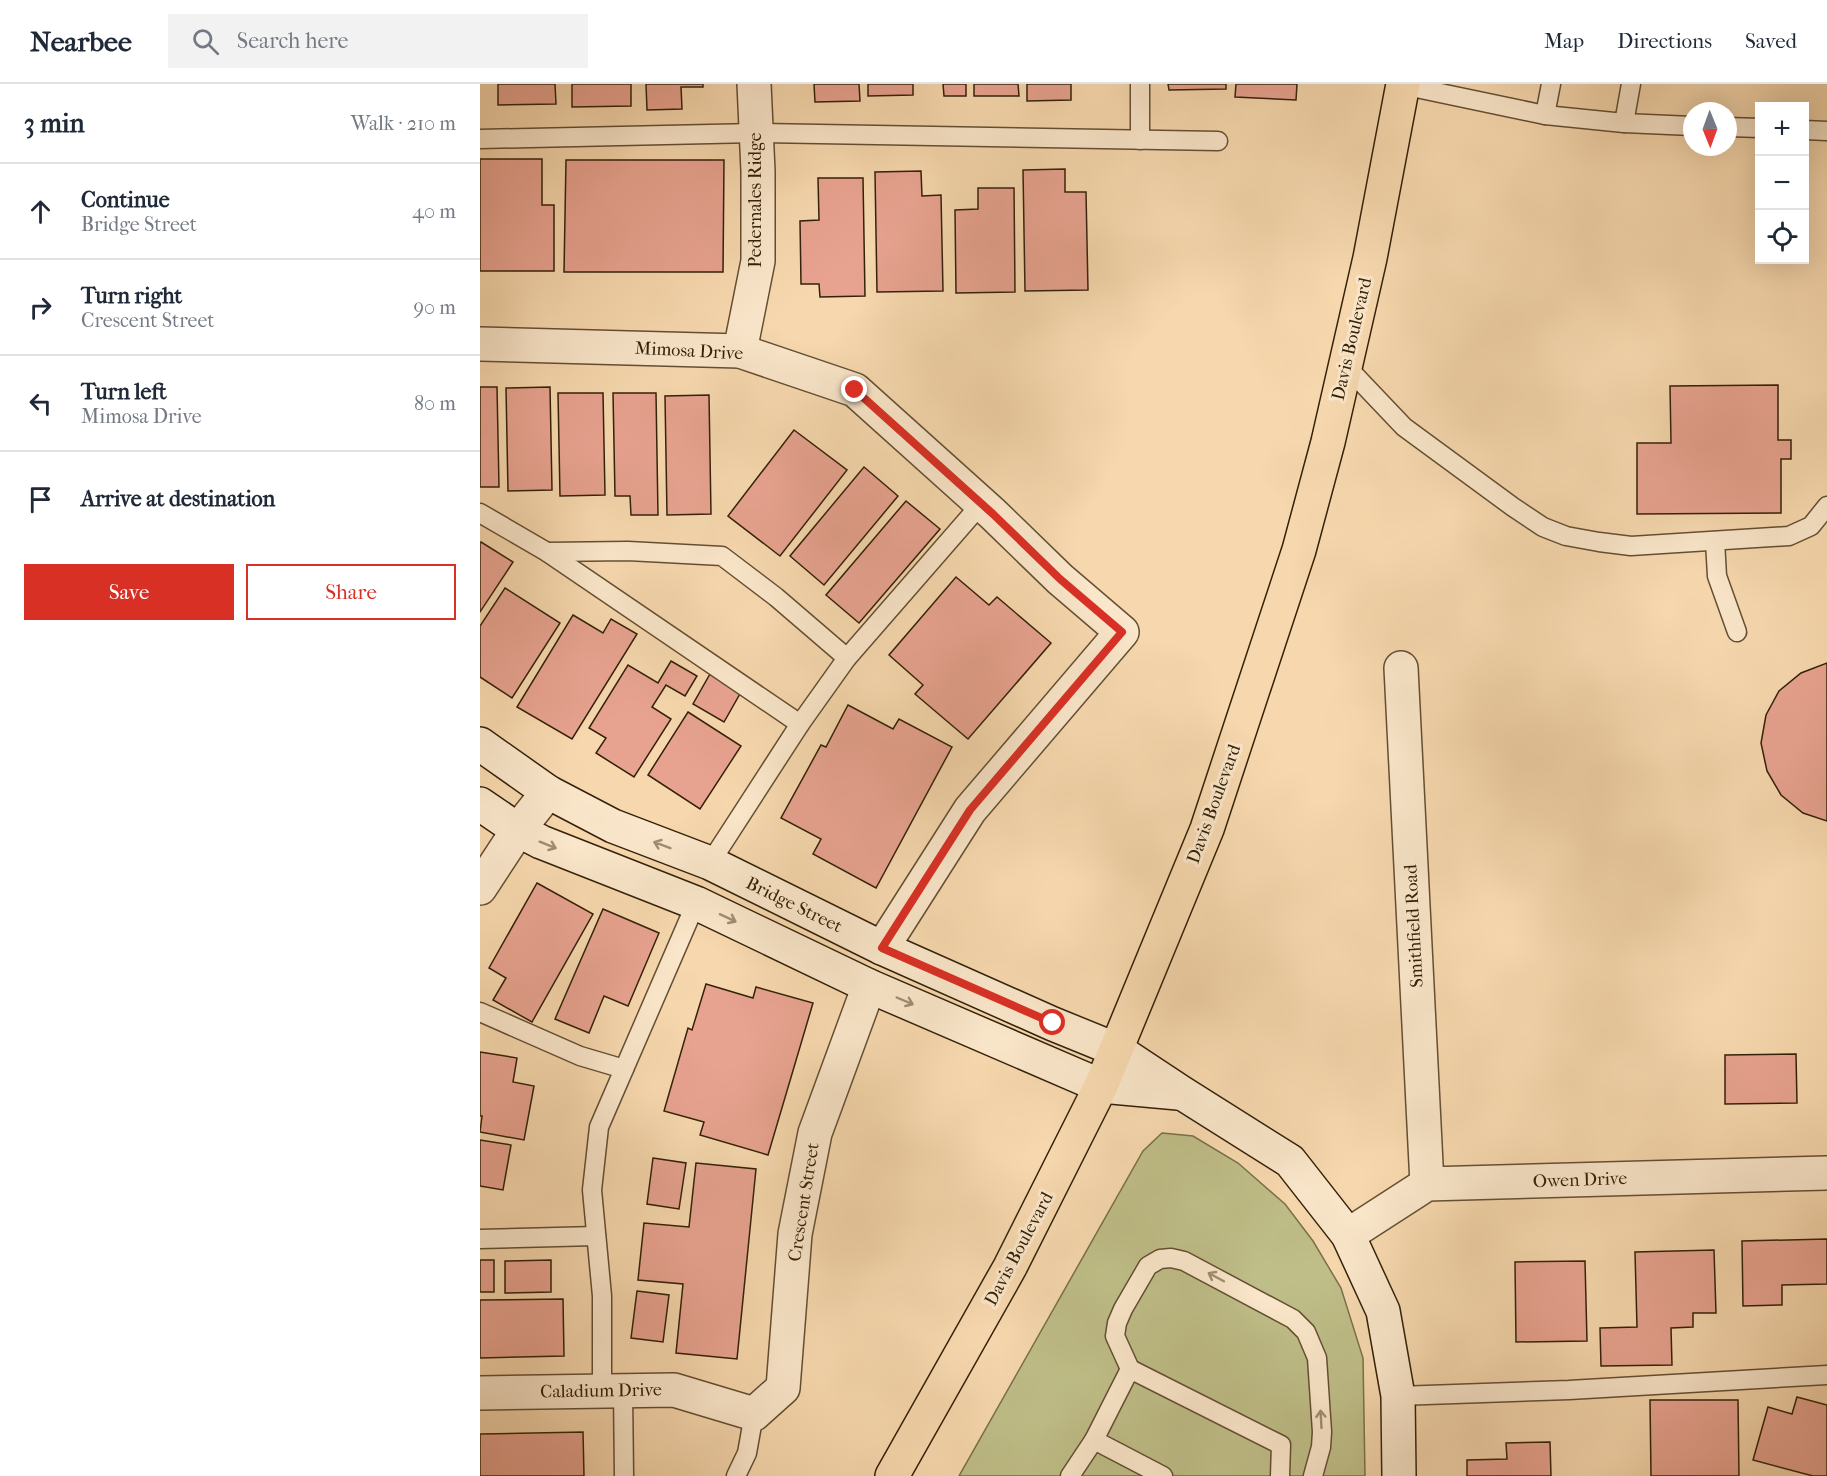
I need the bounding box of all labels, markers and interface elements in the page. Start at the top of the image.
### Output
search box [168,14,588,68]
text: Nearbee [30,25,132,58]
icon: search [189,25,222,58]
text: Search here [237,28,348,54]
text: Map [1544,29,1584,53]
text: Directions [1617,29,1712,53]
text: Saved [1745,29,1797,53]
north arrow [1683,102,1737,156]
map controls [1755,102,1809,264]
button: + [1755,102,1809,156]
text: 3 min [24,108,85,139]
text: Walk · 210 m [351,112,456,135]
street label: Pedernales Ridge [745,132,766,268]
button: − [1755,156,1809,210]
text: Continue [81,187,170,213]
icon: ahead [24,195,57,228]
text: 40 m [412,200,456,223]
button: locate [1755,210,1809,264]
text: Bridge Street [81,213,197,236]
street label: Davis Boulevard [1328,275,1376,402]
text: Turn right [81,283,182,309]
icon: right [24,291,57,324]
text: 90 m [414,296,456,319]
text: Crescent Street [81,309,214,332]
street label: Mimosa Drive [634,338,744,364]
route end [841,376,867,402]
text: Turn left [81,379,167,405]
icon: left [24,387,57,420]
text: 80 m [414,392,456,415]
text: Mimosa Drive [81,405,202,428]
icon: arrive [24,483,57,516]
text: Arrive at destination [81,486,275,512]
button: Save [24,564,234,620]
button: Share [246,564,456,620]
street label: Davis Boulevard [1183,741,1245,867]
one-way arrow [653,839,672,850]
one-way arrow [538,840,557,851]
street label: Smithfield Road [1400,864,1428,988]
street label: Bridge Street [743,873,846,938]
one-way arrow [719,913,737,925]
one-way arrow [895,996,914,1007]
route start [1039,1009,1065,1035]
street label: Crescent Street [784,1140,824,1263]
street label: Owen Drive [1532,1168,1628,1192]
street label: Davis Boulevard [980,1189,1058,1309]
one-way arrow [1207,1271,1225,1283]
street label: Caladium Drive [540,1379,662,1403]
one-way arrow [1316,1409,1327,1429]

